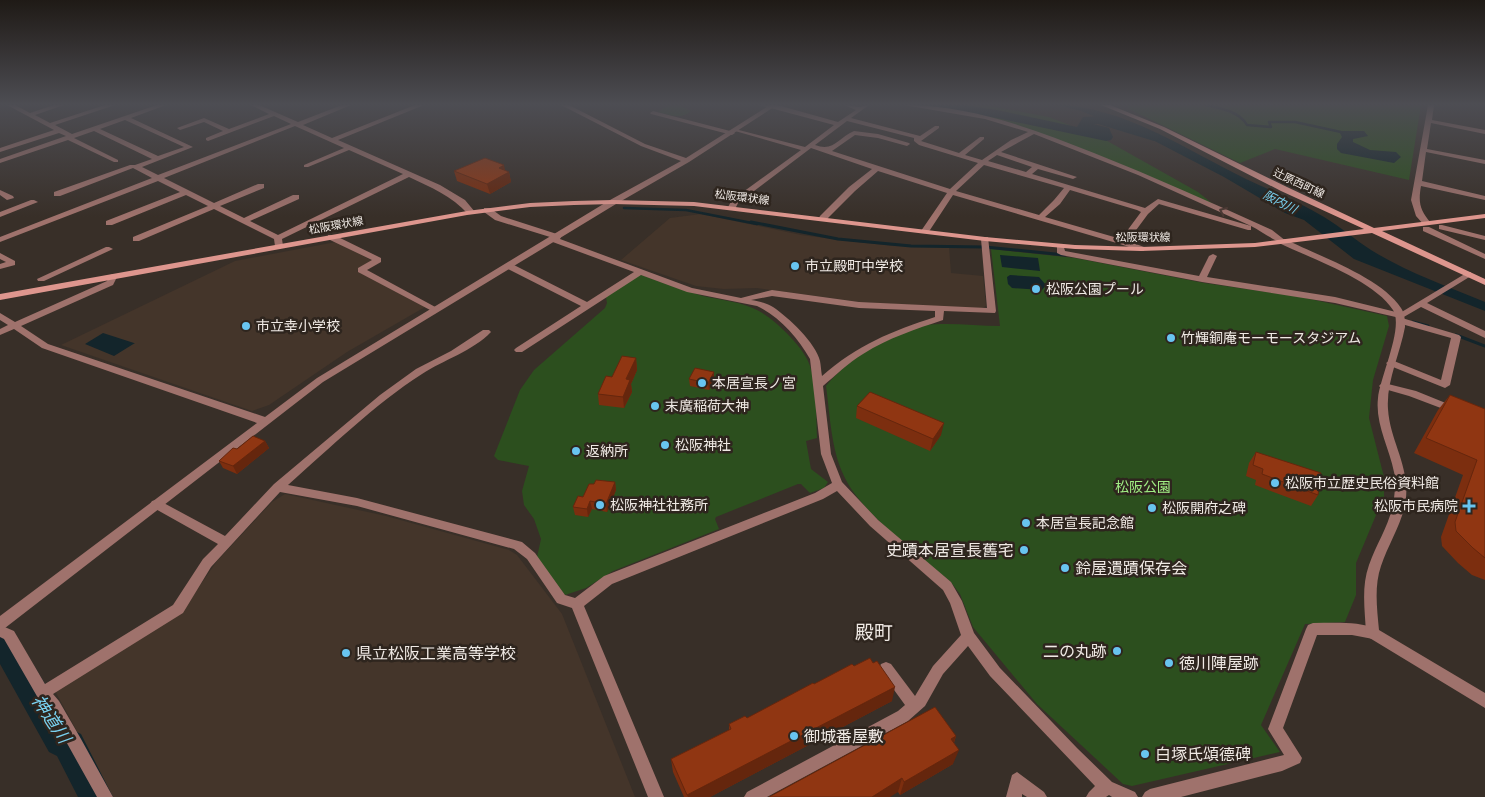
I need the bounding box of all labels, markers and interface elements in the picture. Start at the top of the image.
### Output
street label: 辻原西町線 [1271,166,1326,201]
street label: 松阪環状線 [714,188,770,207]
water label: 阪内川 [1261,188,1301,217]
one-way arrow [1219,206,1228,217]
street label: 松阪環状線 [308,214,364,237]
street label: 松阪環状線 [1116,231,1171,244]
place label: 市立殿町中学校 [805,258,903,275]
marker: 市立殿町中学校 [789,260,801,272]
place label: 松阪公園プール [1046,281,1144,298]
marker: 松阪公園プール [1030,283,1042,295]
place label: 市立幸小学校 [256,318,340,335]
marker: 市立幸小学校 [240,320,252,332]
place label: 竹輝銅庵モーモースタジアム [1181,330,1361,347]
marker: 竹輝銅庵モーモースタジアム [1165,332,1177,344]
place label: 本居宣長ノ宮 [712,375,796,392]
marker: 本居宣長ノ宮 [696,377,708,389]
place label: 末廣稲荷大神 [665,398,749,415]
marker: 末廣稲荷大神 [649,400,661,412]
place label: 松阪神社 [675,437,731,454]
marker: 松阪神社 [659,439,671,451]
place label: 返納所 [586,443,628,460]
marker: 返納所 [570,445,582,457]
place label: 松阪市立歴史民俗資料館 [1285,475,1439,492]
marker: 松阪市立歴史民俗資料館 [1269,477,1281,489]
park label: 松阪公園 [1115,479,1171,496]
place label: 松阪神社社務所 [610,497,708,514]
place label: 松阪市民病院 [1374,498,1458,515]
marker: 松阪神社社務所 [594,499,606,511]
marker: 松阪市民病院 [1462,499,1476,513]
place label: 松阪開府之碑 [1162,500,1246,517]
marker: 松阪開府之碑 [1146,502,1158,514]
place label: 本居宣長記念館 [1036,515,1134,532]
marker: 本居宣長記念館 [1020,517,1032,529]
place label: 史蹟本居宣長舊宅 [886,541,1014,561]
marker: 史蹟本居宣長舊宅 [1018,544,1030,556]
place label: 鈴屋遺蹟保存会 [1075,559,1187,579]
marker: 鈴屋遺蹟保存会 [1059,562,1071,574]
district label: 殿町 [855,622,893,644]
place label: 二の丸跡 [1043,642,1107,662]
place label: 県立松阪工業高等学校 [356,644,516,664]
marker: 二の丸跡 [1111,645,1123,657]
marker: 県立松阪工業高等学校 [340,647,352,659]
place label: 徳川陣屋跡 [1179,654,1259,674]
marker: 徳川陣屋跡 [1163,657,1175,669]
water label: 神道川 [27,690,76,749]
place label: 御城番屋敷 [804,727,884,747]
marker: 御城番屋敷 [788,730,800,742]
place label: 白塚氏頌德碑 [1155,745,1251,765]
marker: 白塚氏頌德碑 [1139,748,1151,760]

